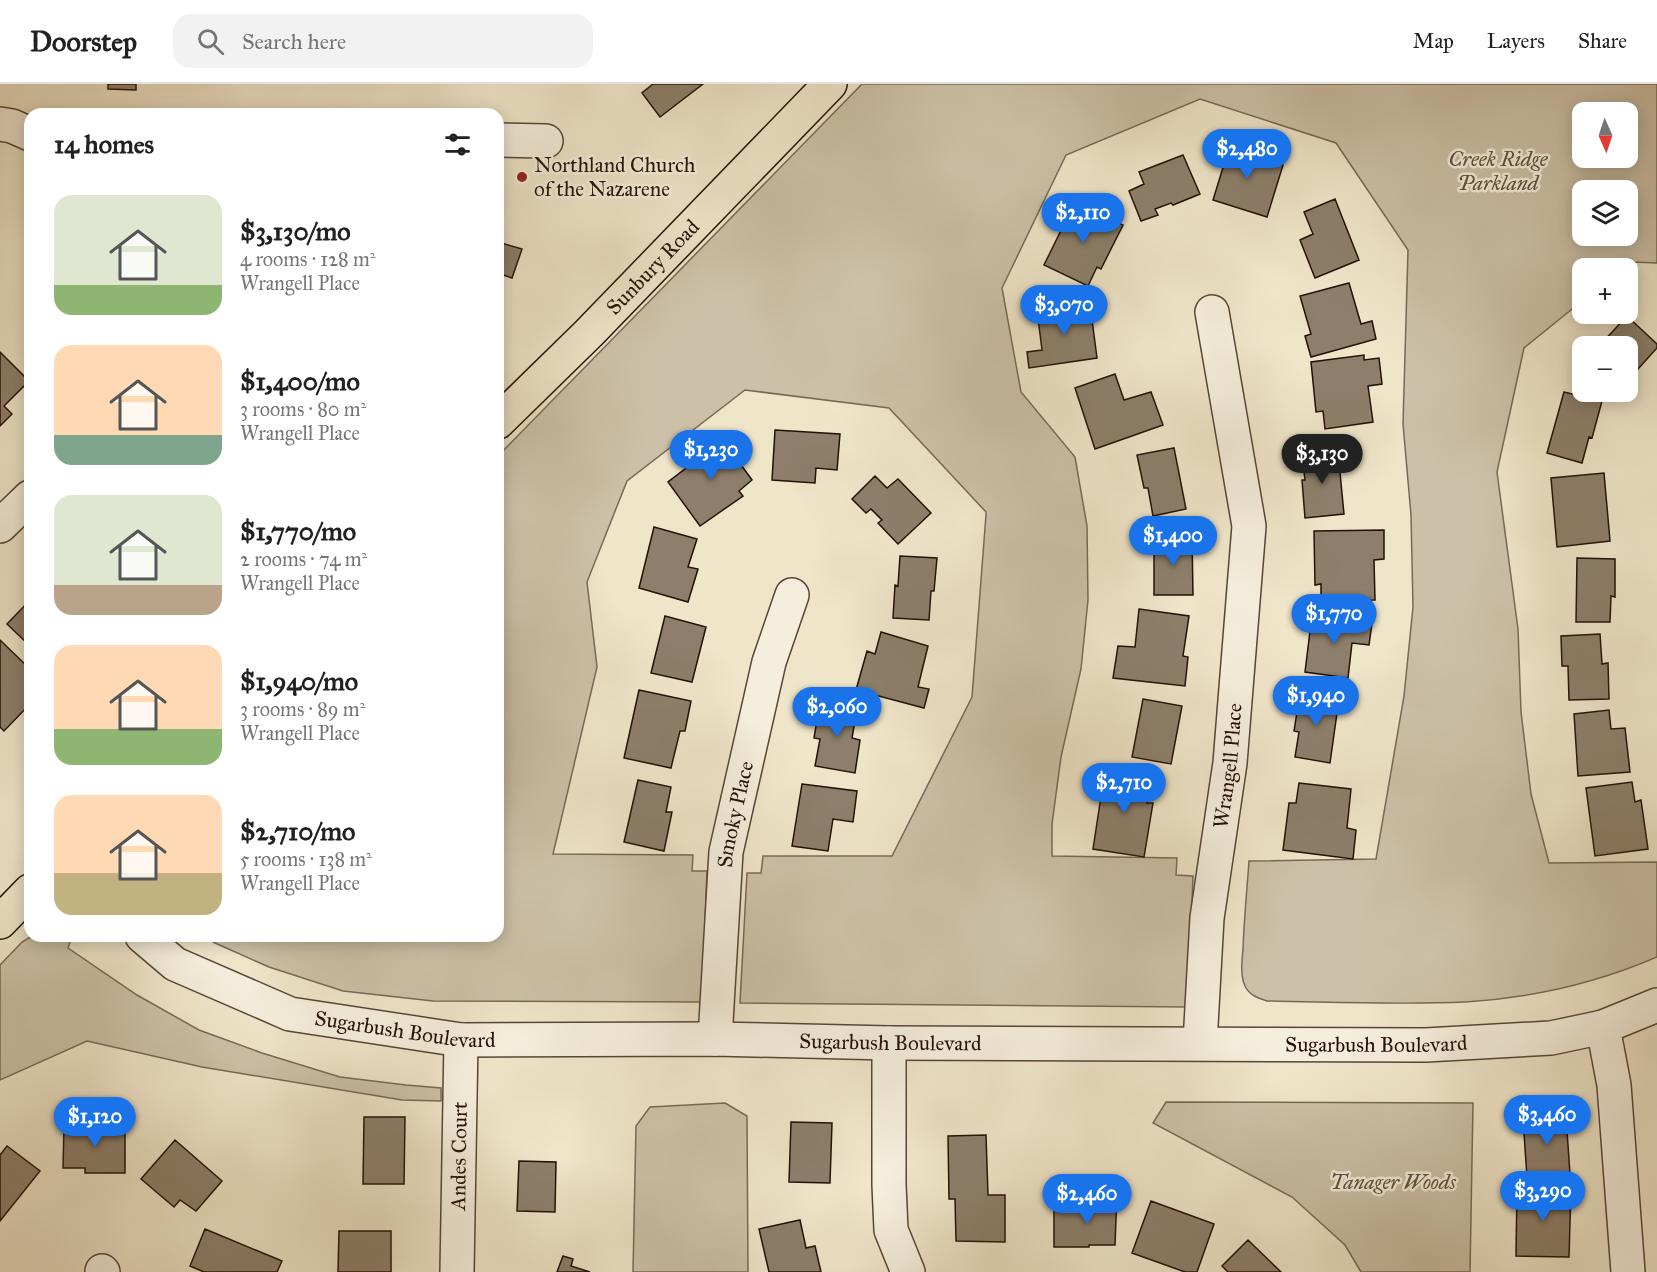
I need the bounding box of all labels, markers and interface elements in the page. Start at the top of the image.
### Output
search box [173,14,593,68]
text: Doorstep [30,24,137,59]
icon: search [194,25,227,58]
text: Search here [242,28,346,55]
text: Map [1413,28,1454,54]
text: Layers [1487,28,1545,54]
text: Share [1578,28,1627,54]
north arrow [1572,102,1638,168]
map controls [1572,102,1638,402]
text: 14 homes [54,128,154,160]
icon: filters [441,128,474,161]
pin: $2,480 [1198,129,1296,180]
text: $2,480 [1216,136,1278,160]
park label: Creek Ridge Parkland [1448,146,1549,196]
place label: Northland Church of the Nazarene [534,152,696,202]
marker: Northland Church of the Nazarene [515,170,529,184]
button: layers [1572,180,1638,246]
pin: $2,110 [1034,193,1132,244]
text: $2,110 [1056,200,1110,224]
street label: Sunbury Road [601,214,705,320]
text: $3,130/mo [240,215,351,247]
icon: home [102,219,174,291]
text: 4 rooms · 128 m² [240,247,376,271]
button: + [1572,258,1638,324]
text: Wrangell Place [240,271,360,295]
pin: $3,070 [1015,285,1113,336]
text: $3,070 [1034,292,1094,316]
button: − [1572,336,1638,402]
text: $1,400/mo [240,365,360,397]
icon: home [102,369,174,441]
text: 3 rooms · 80 m² [240,397,366,421]
text: Wrangell Place [240,421,360,445]
pin: $1,230 [662,430,760,481]
pin: $3,130 [1273,434,1371,485]
text: $1,230 [684,437,738,461]
text: $3,130 [1296,441,1348,465]
text: $1,770/mo [240,515,356,547]
pin: $1,400 [1124,516,1222,567]
icon: home [102,519,174,591]
text: $1,400 [1143,523,1203,547]
text: 2 rooms · 74 m² [240,547,367,571]
text: Wrangell Place [240,571,360,595]
pin: $1,770 [1285,594,1383,645]
text: $1,770 [1306,601,1362,625]
text: $1,940/mo [240,665,358,697]
icon: home [102,669,174,741]
pin: $1,940 [1267,676,1365,727]
text: $1,940 [1287,683,1345,707]
pin: $2,060 [788,687,886,738]
text: $2,060 [807,694,868,718]
text: 3 rooms · 89 m² [240,697,365,721]
street label: Wrangell Place [1207,702,1248,830]
text: Wrangell Place [240,721,360,745]
street label: Smoky Place [712,758,759,868]
pin: $2,710 [1075,763,1173,814]
text: $2,710 [1096,770,1152,794]
text: $2,710/mo [240,815,355,847]
icon: home [102,819,174,891]
text: 5 rooms · 138 m² [240,847,372,871]
text: Wrangell Place [240,871,360,895]
street label: Sugarbush Boulevard [313,1005,496,1053]
street label: Sugarbush Boulevard [799,1028,982,1056]
street label: Sugarbush Boulevard [1285,1030,1469,1058]
pin: $3,460 [1498,1095,1596,1146]
pin: $1,120 [46,1097,144,1148]
street label: Andes Court [445,1101,473,1212]
text: $3,460 [1518,1102,1576,1126]
text: $1,120 [68,1104,122,1128]
park label: Tanager Woods [1330,1169,1457,1195]
pin: $3,290 [1494,1171,1592,1222]
pin: $2,460 [1038,1174,1136,1225]
text: $3,290 [1514,1178,1572,1202]
text: $2,460 [1057,1181,1117,1205]

